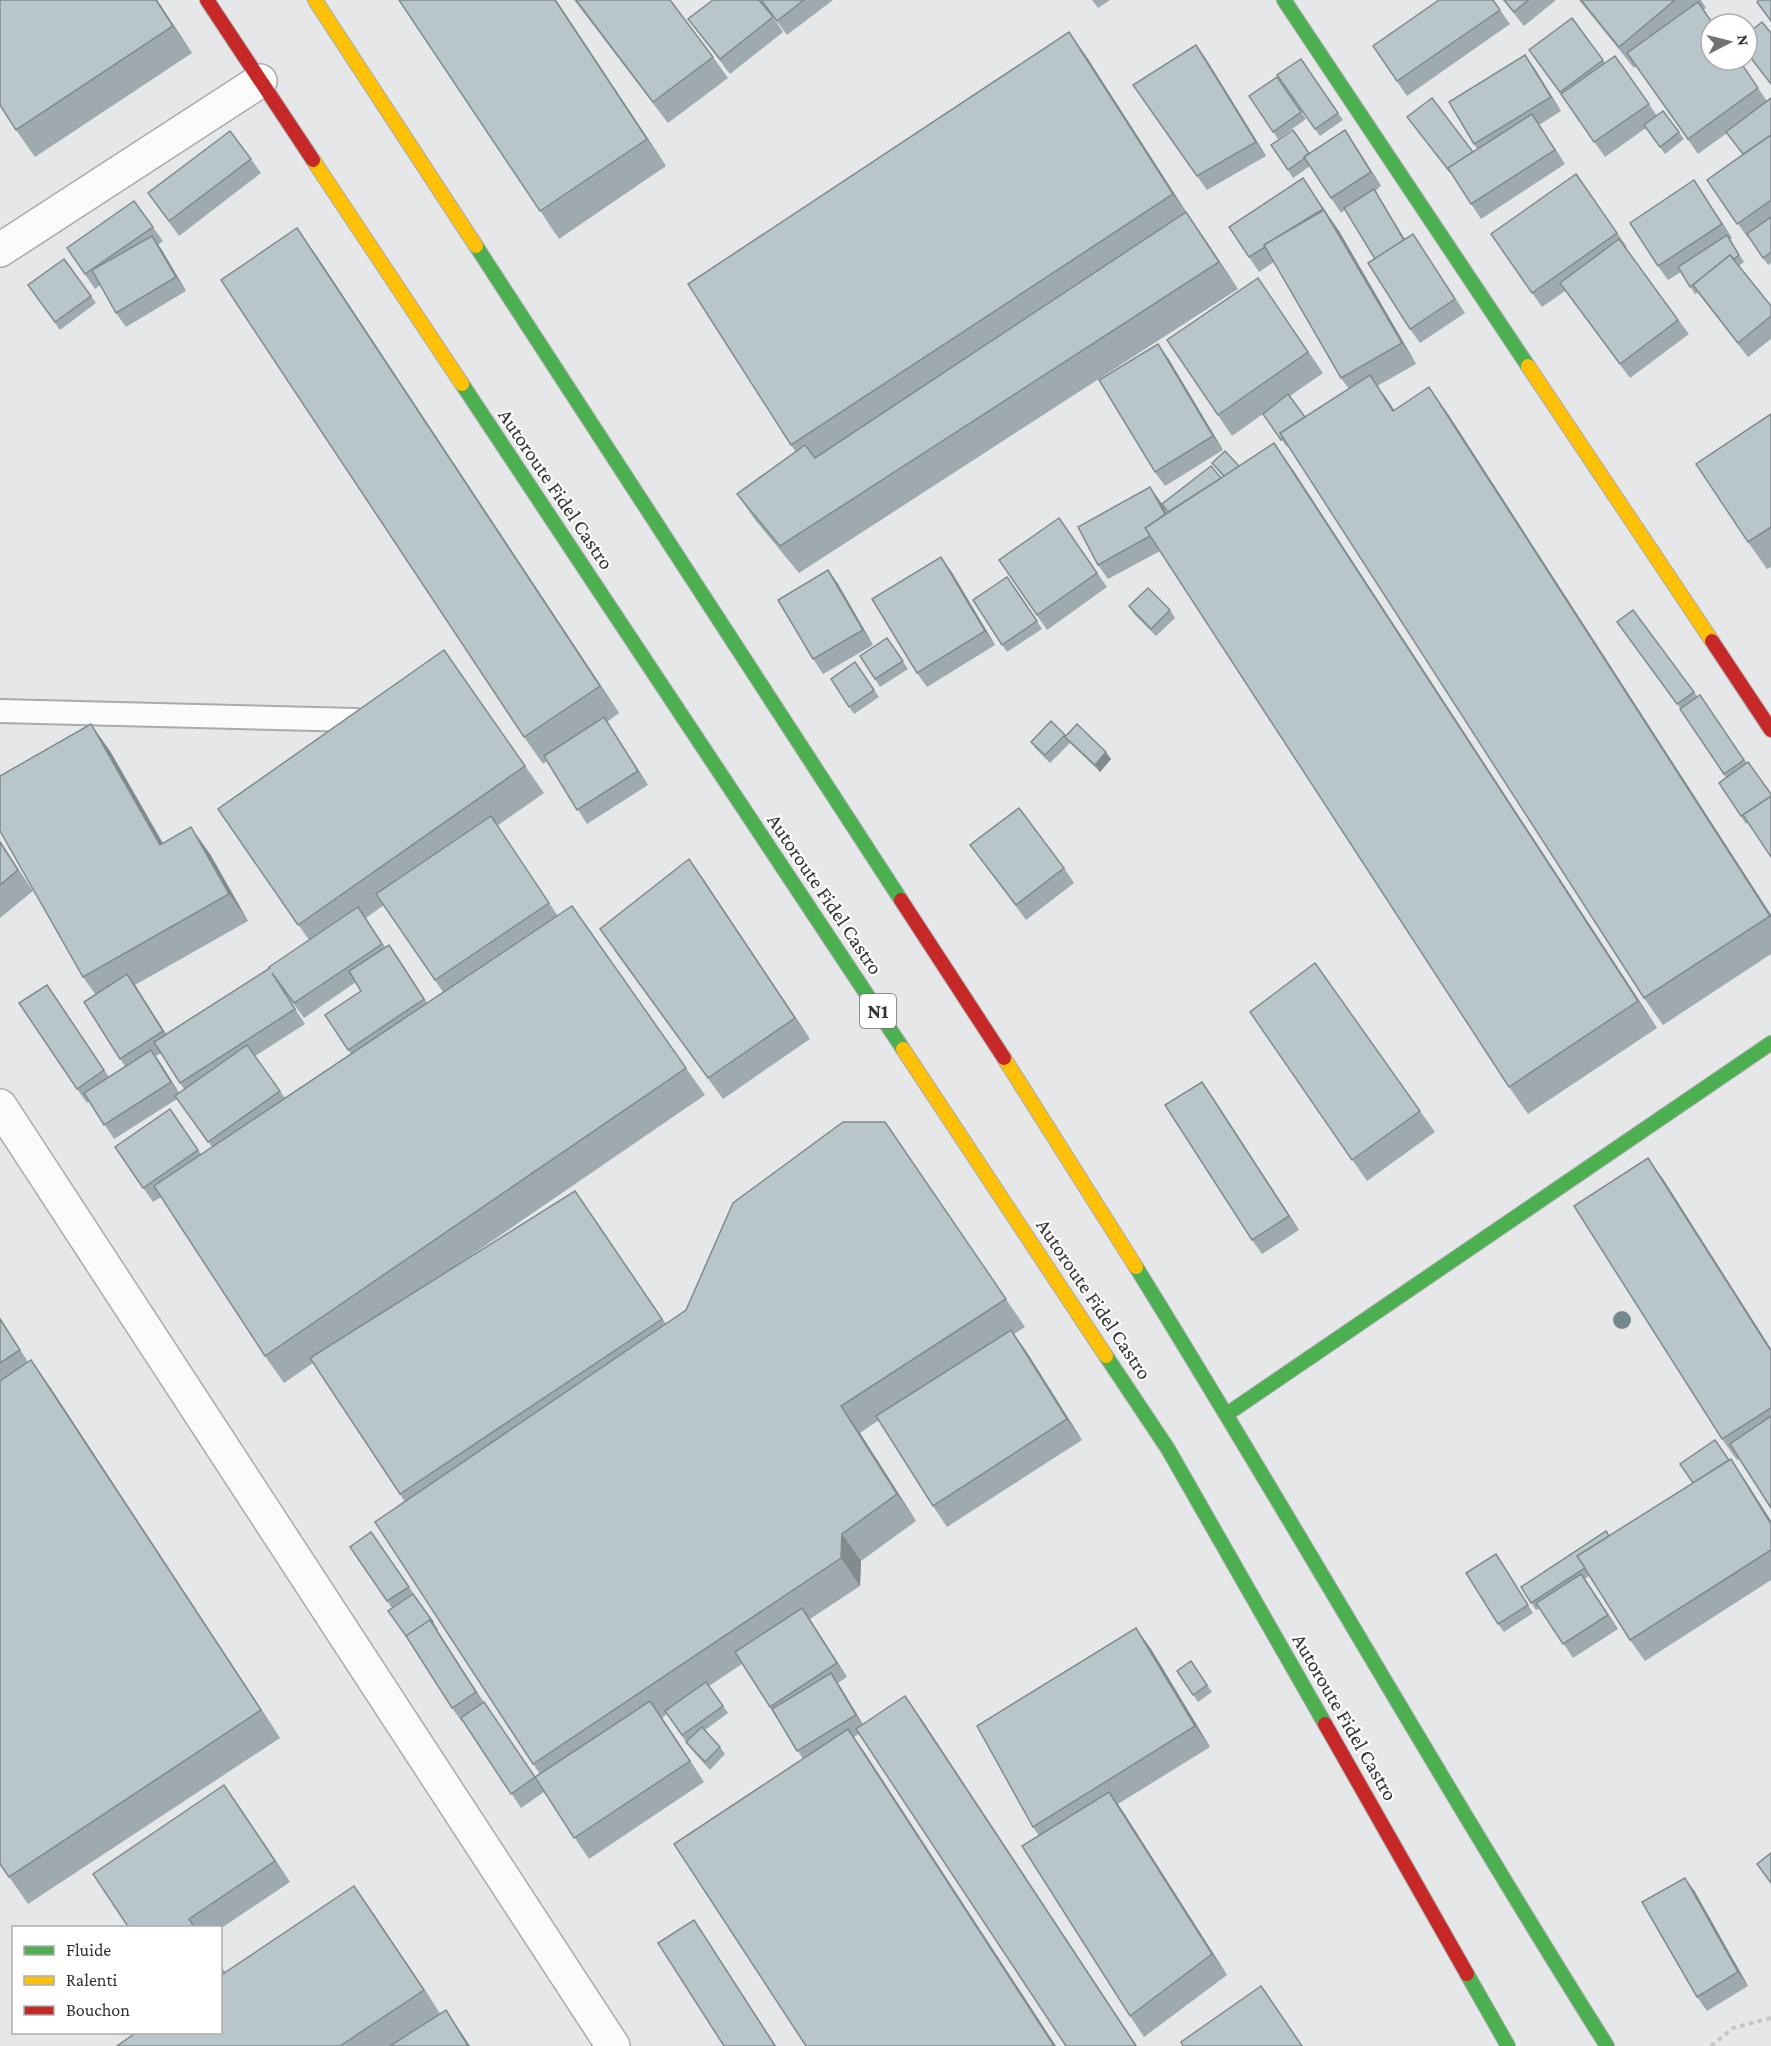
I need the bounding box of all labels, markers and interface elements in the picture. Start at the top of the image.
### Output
north arrow [1699,12,1759,72]
text: N [1734,34,1753,47]
street label: Autoroute Fidel Castro [493,404,619,574]
street label: Autoroute Fidel Castro [762,809,888,979]
road number: N1 [860,994,896,1028]
street label: Autoroute Fidel Castro [1031,1214,1157,1384]
street label: Autoroute Fidel Castro [1287,1629,1403,1805]
legend [12,1926,222,2034]
text: Fluide [66,1940,111,1960]
text: Ralenti [66,1970,117,1990]
text: Bouchon [66,2000,130,2020]

